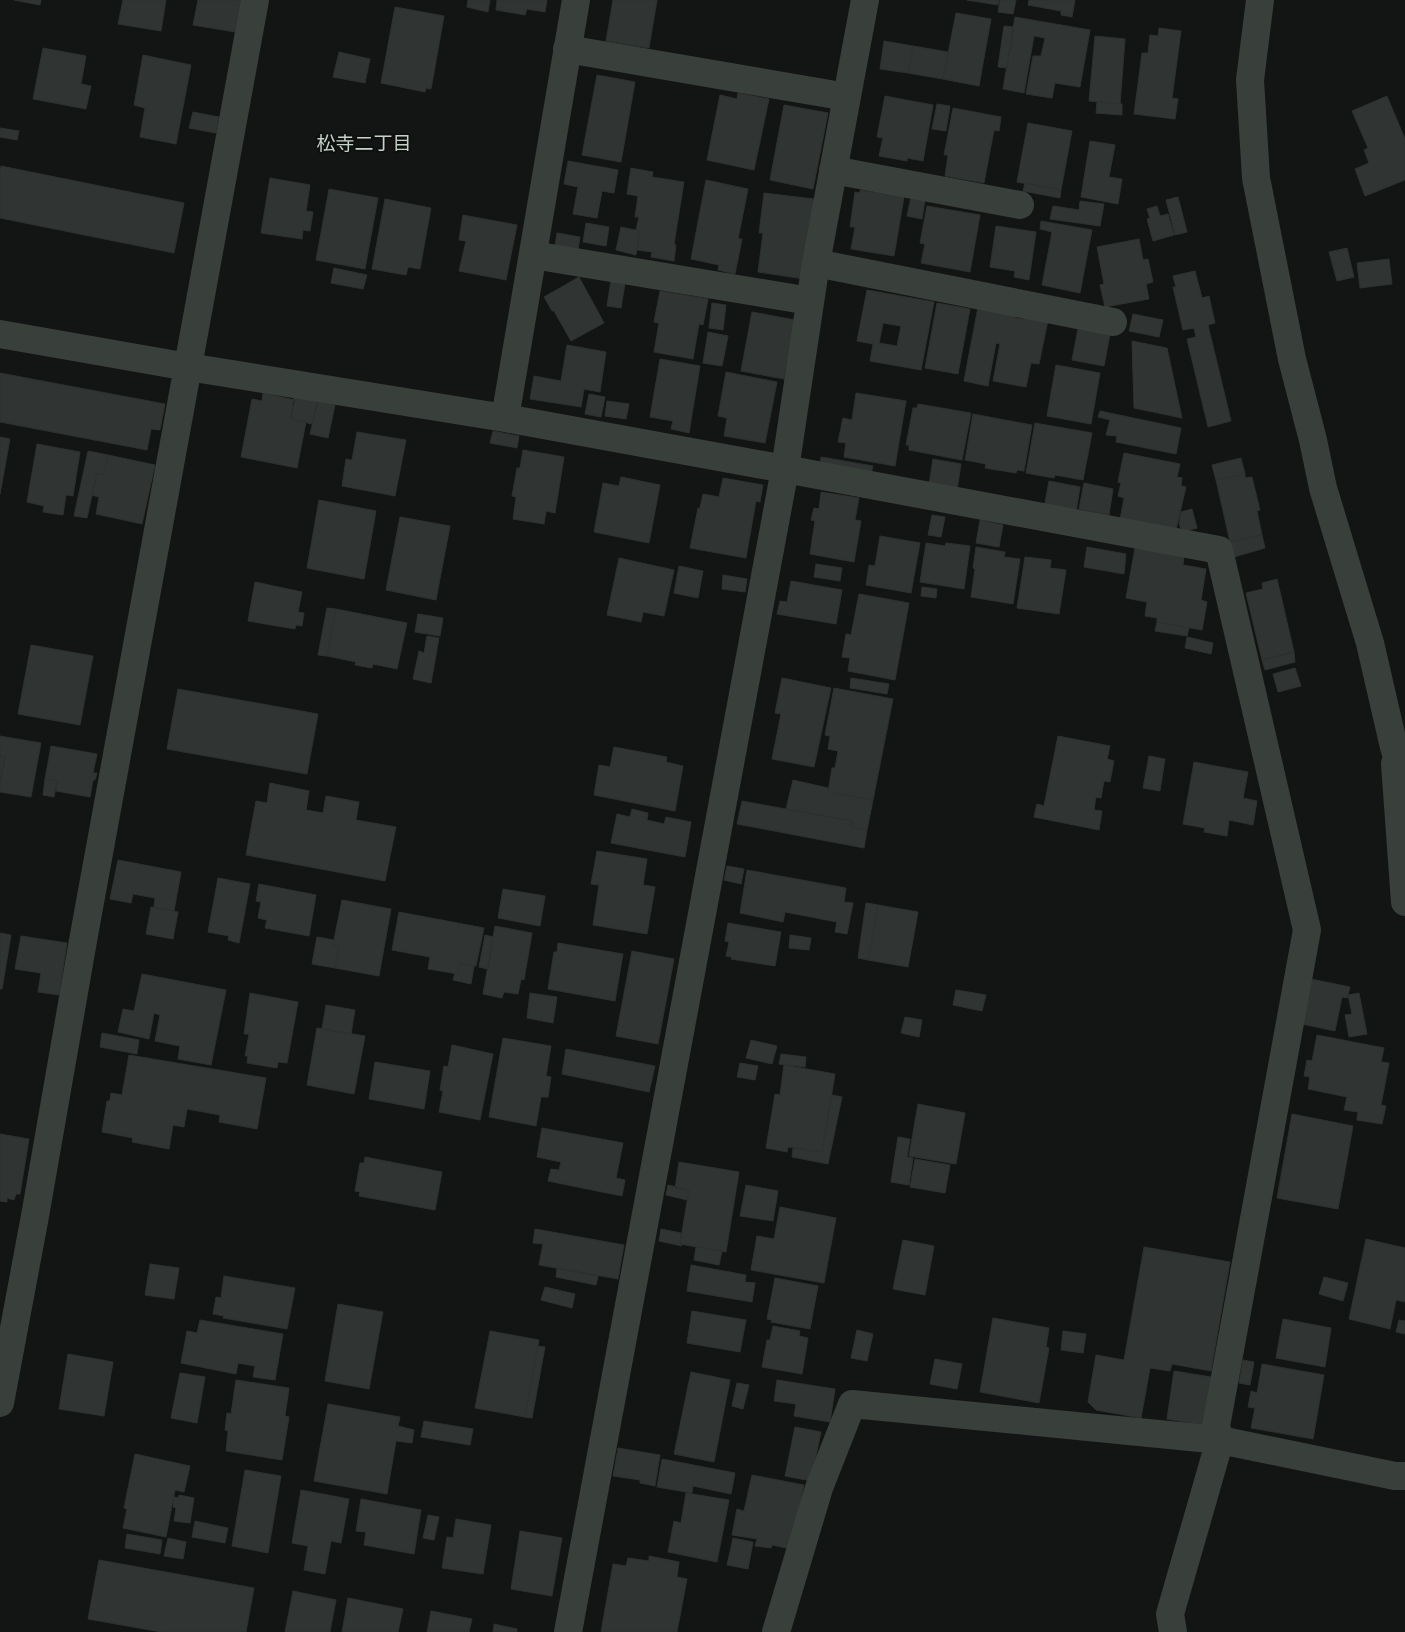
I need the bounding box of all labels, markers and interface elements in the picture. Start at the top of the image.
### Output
district label: 松寺二丁目 [316,131,412,154]

